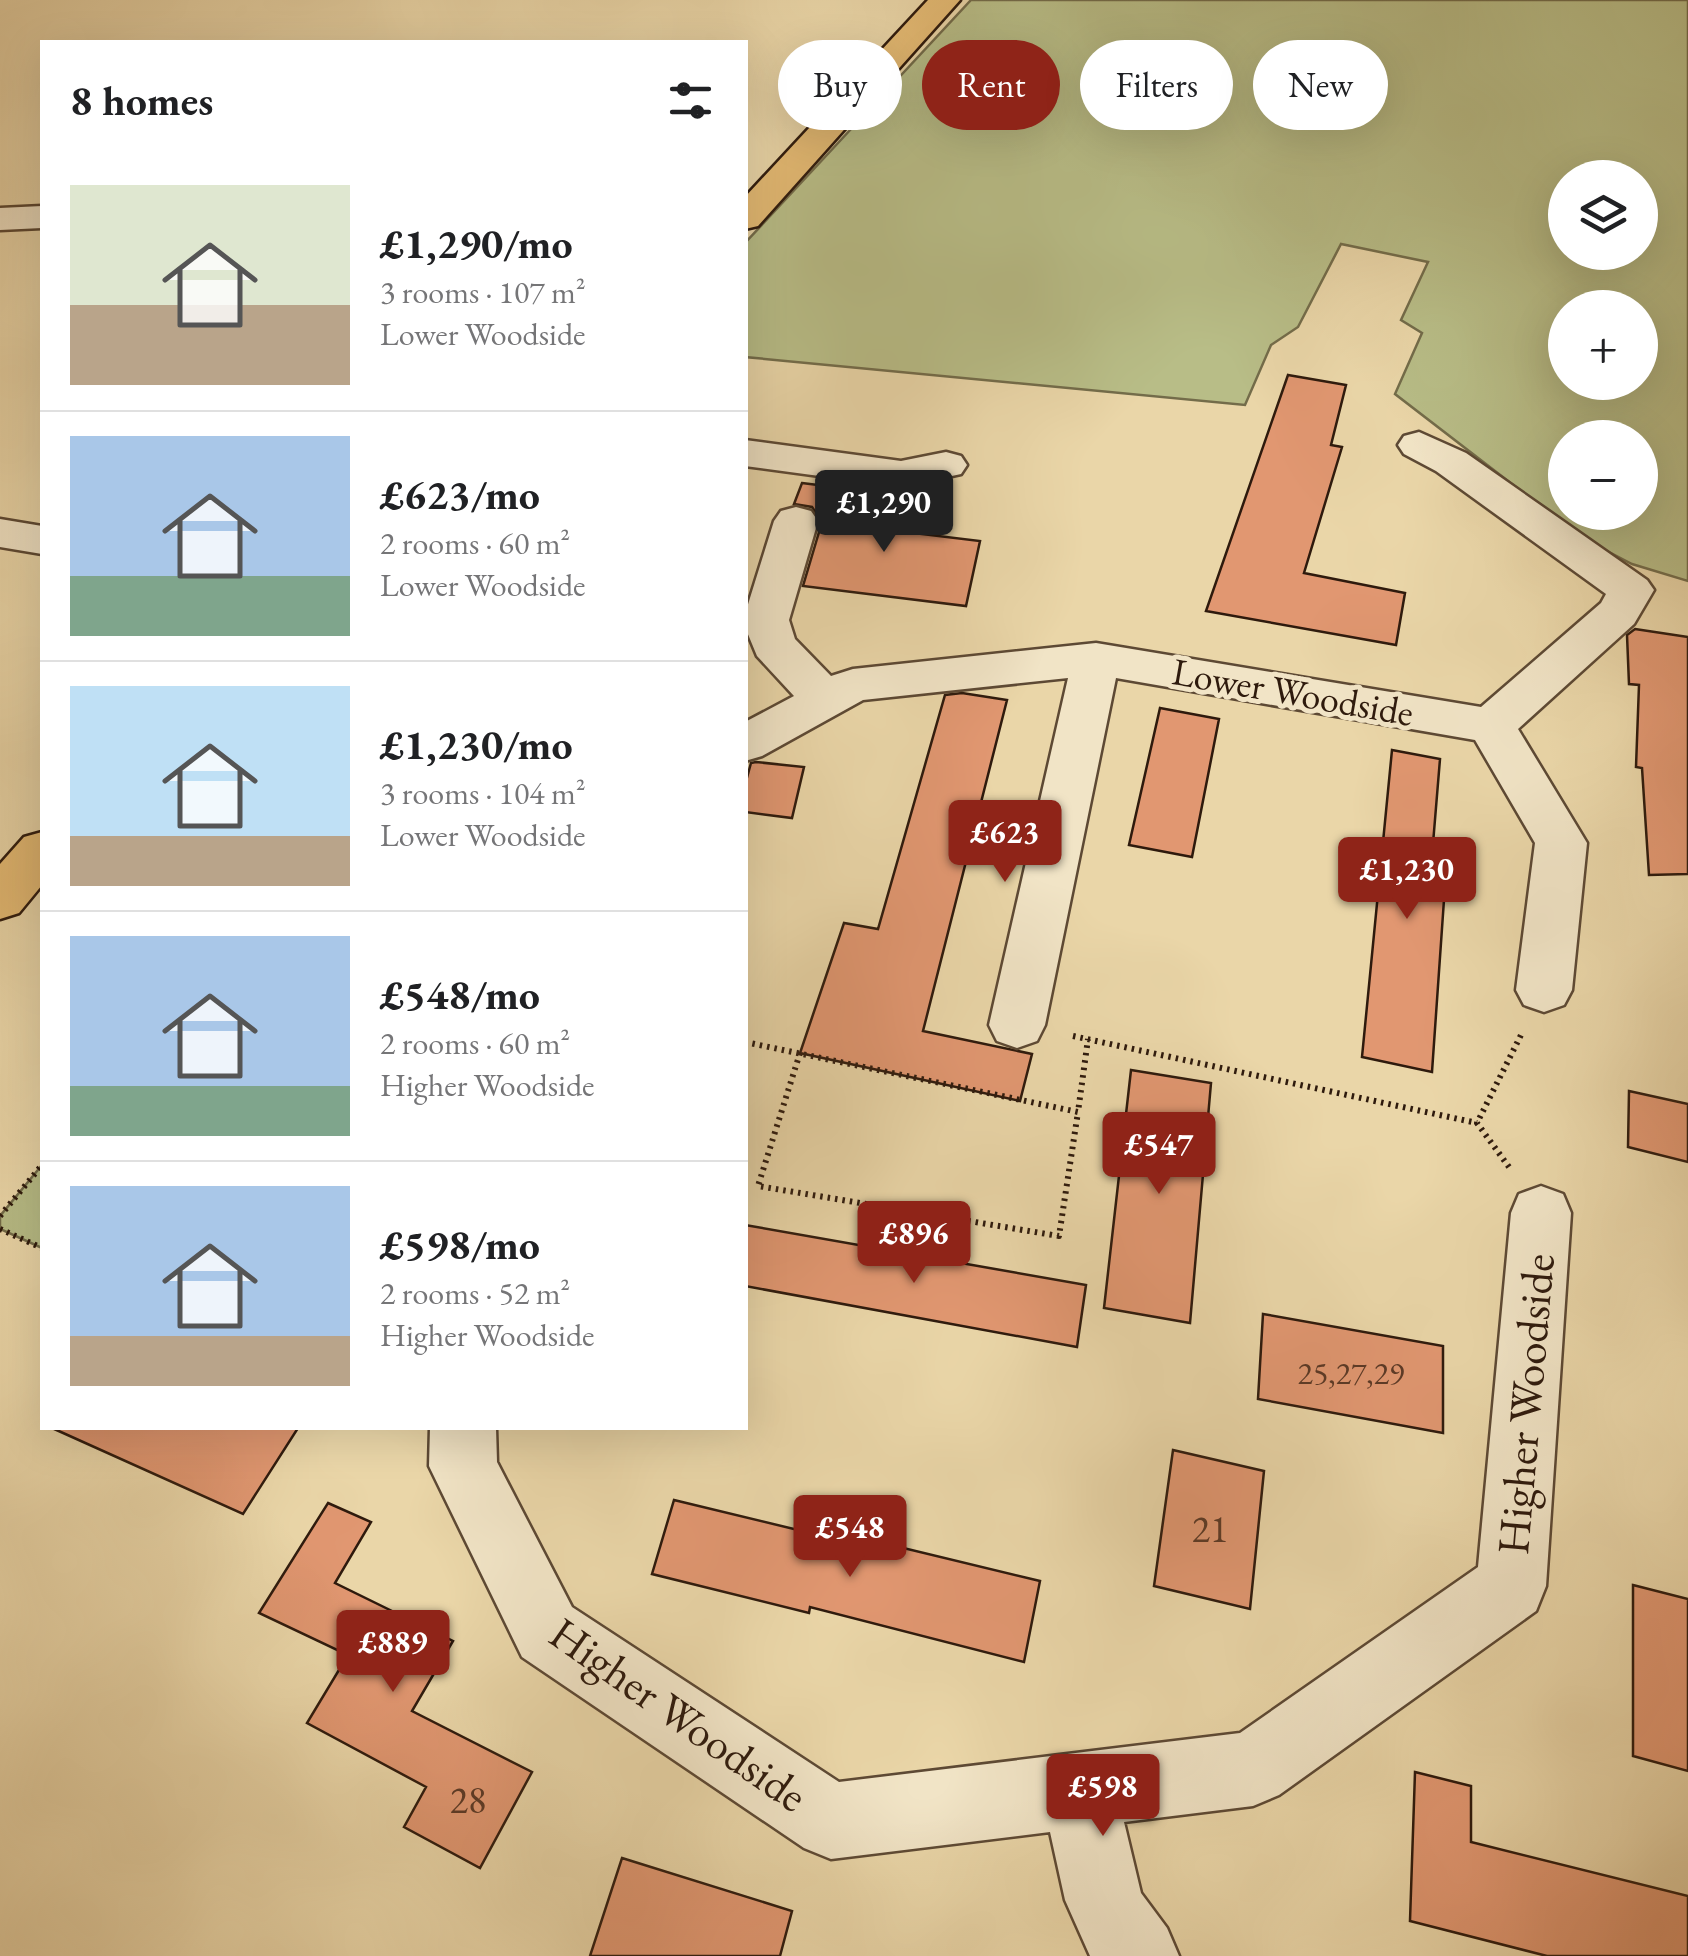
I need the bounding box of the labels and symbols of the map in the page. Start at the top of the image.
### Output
pin: £1,290 [803,470,965,555]
street label: Lower Woodside [1169,646,1418,737]
pin: £623 [946,800,1064,885]
pin: £1,230 [1326,837,1488,922]
pin: £547 [1100,1112,1218,1197]
pin: £896 [855,1201,973,1286]
street label: Higher Woodside [1483,1251,1567,1557]
house number: 25,27,29 [1298,1352,1404,1394]
pin: £548 [791,1495,909,1580]
house number: 21 [1192,1504,1228,1553]
street label: Higher Woodside [539,1604,819,1824]
pin: £889 [334,1610,452,1695]
pin: £598 [1044,1754,1162,1839]
house number: 28 [450,1775,486,1824]

